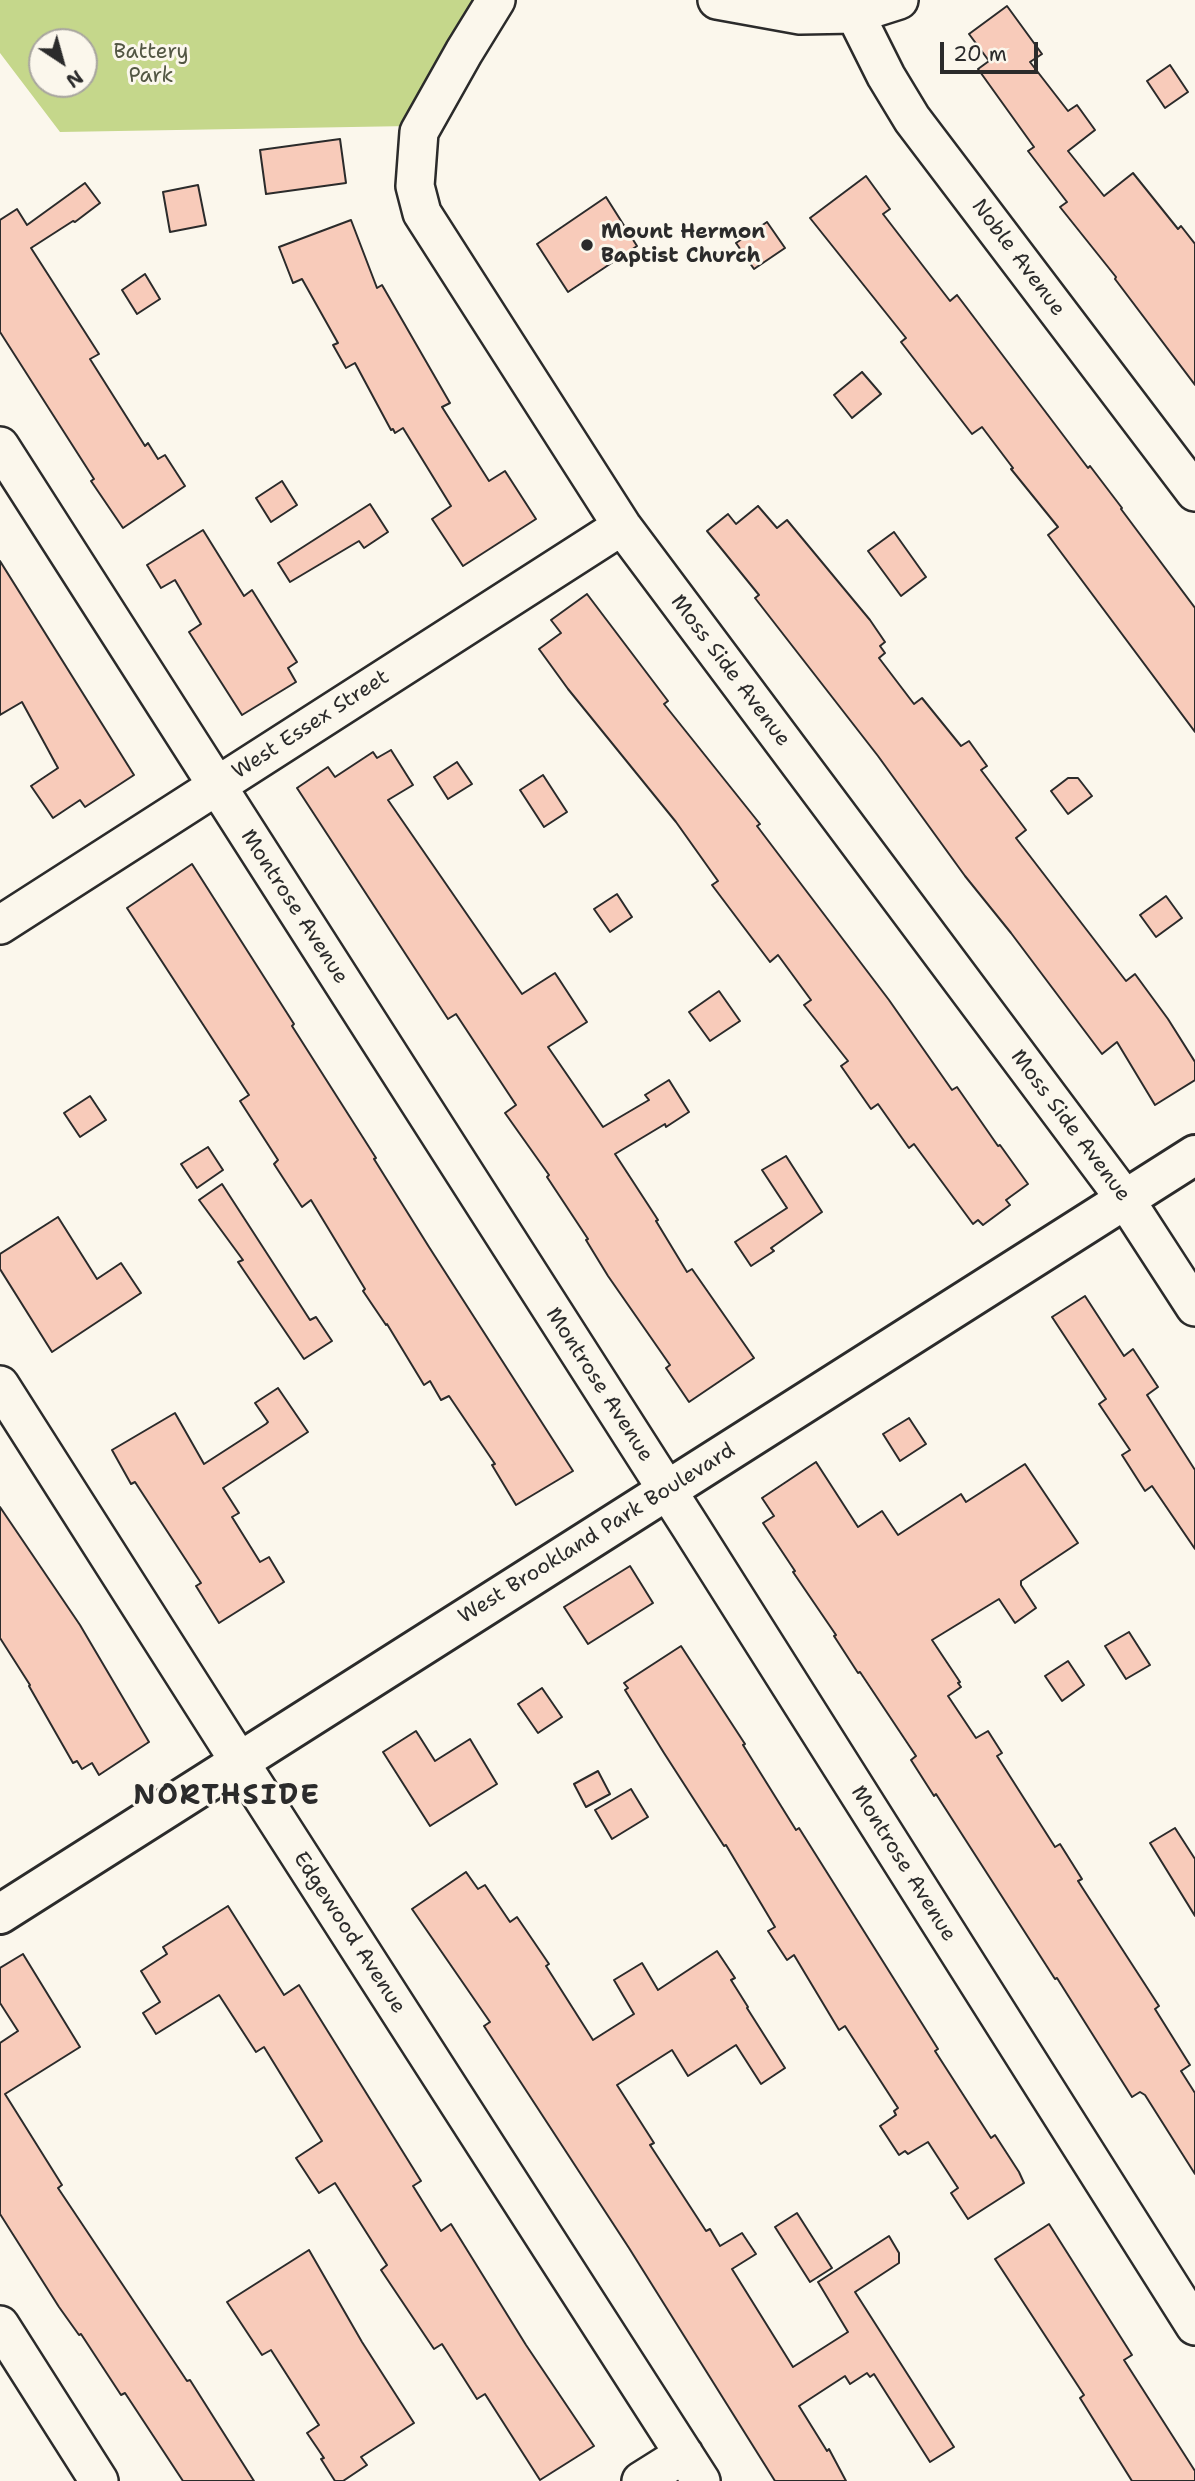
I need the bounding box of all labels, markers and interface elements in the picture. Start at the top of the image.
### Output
north arrow [28,28,98,98]
scale bar [943,28,1041,72]
park label: Battery Park [113,40,189,90]
text: 20 m [953,40,1007,68]
text: N [61,64,88,93]
street label: Noble Avenue [966,195,1070,321]
place label: Mount Hermon Baptist Church [601,220,765,270]
marker: Mount Hermon Baptist Church [579,237,595,253]
street label: Moss Side Avenue [665,590,795,752]
street label: West Essex Street [228,665,394,785]
street label: Montrose Avenue [235,825,353,989]
street label: Moss Side Avenue [1005,1045,1135,1207]
street label: Montrose Avenue [540,1303,658,1467]
street label: West Brookland Park Boulevard [454,1438,740,1630]
district label: NORTHSIDE [134,1780,320,1814]
street label: Montrose Avenue [845,1782,961,1946]
street label: Edgewood Avenue [287,1847,411,2019]

